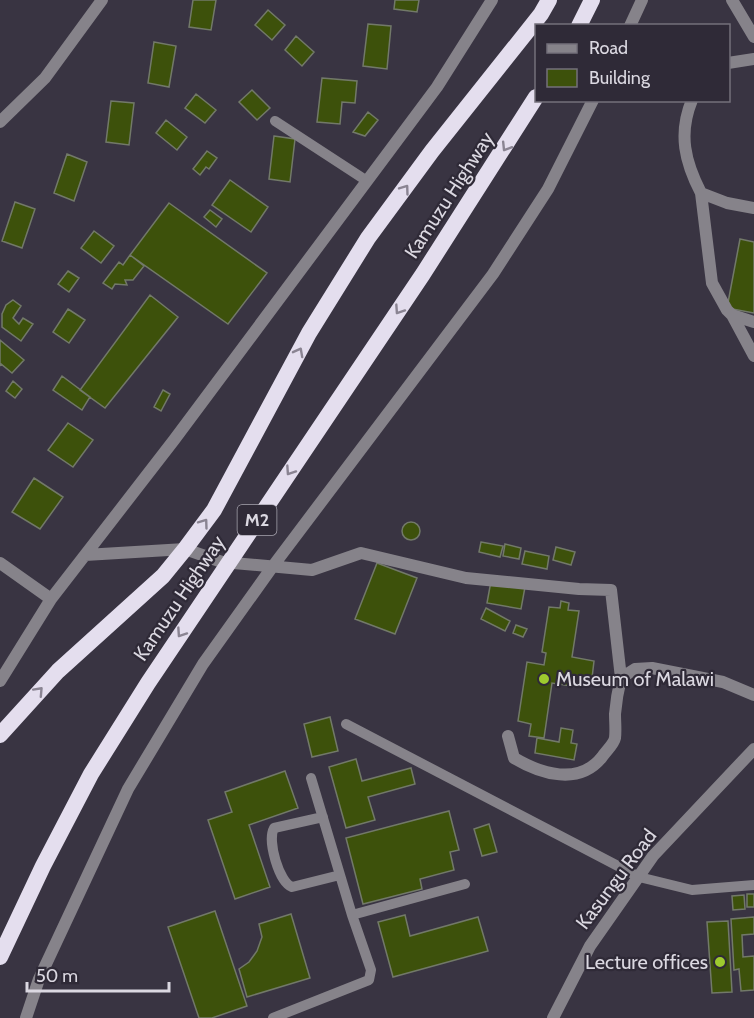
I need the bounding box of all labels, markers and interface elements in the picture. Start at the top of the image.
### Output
legend [535,24,730,102]
text: Road [589,37,628,59]
text: Building [589,67,651,89]
street label: Kamuzu Highway [399,127,499,263]
one-way arrow [502,140,513,151]
one-way arrow [397,184,408,195]
one-way arrow [395,303,406,314]
one-way arrow [292,348,303,358]
one-way arrow [286,465,297,476]
road number: M2 [238,505,276,535]
one-way arrow [197,518,208,529]
street label: Kamuzu Highway [128,531,230,665]
one-way arrow [177,627,188,638]
place label: Museum of Malawi [556,667,714,691]
marker: Museum of Malawi [537,672,551,686]
one-way arrow [32,688,43,698]
street label: Kasungu Road [571,824,661,934]
place label: Lecture offices [585,950,708,974]
scale bar [27,955,170,993]
marker: Lecture offices [713,955,727,969]
text: 50 m [36,965,78,987]

